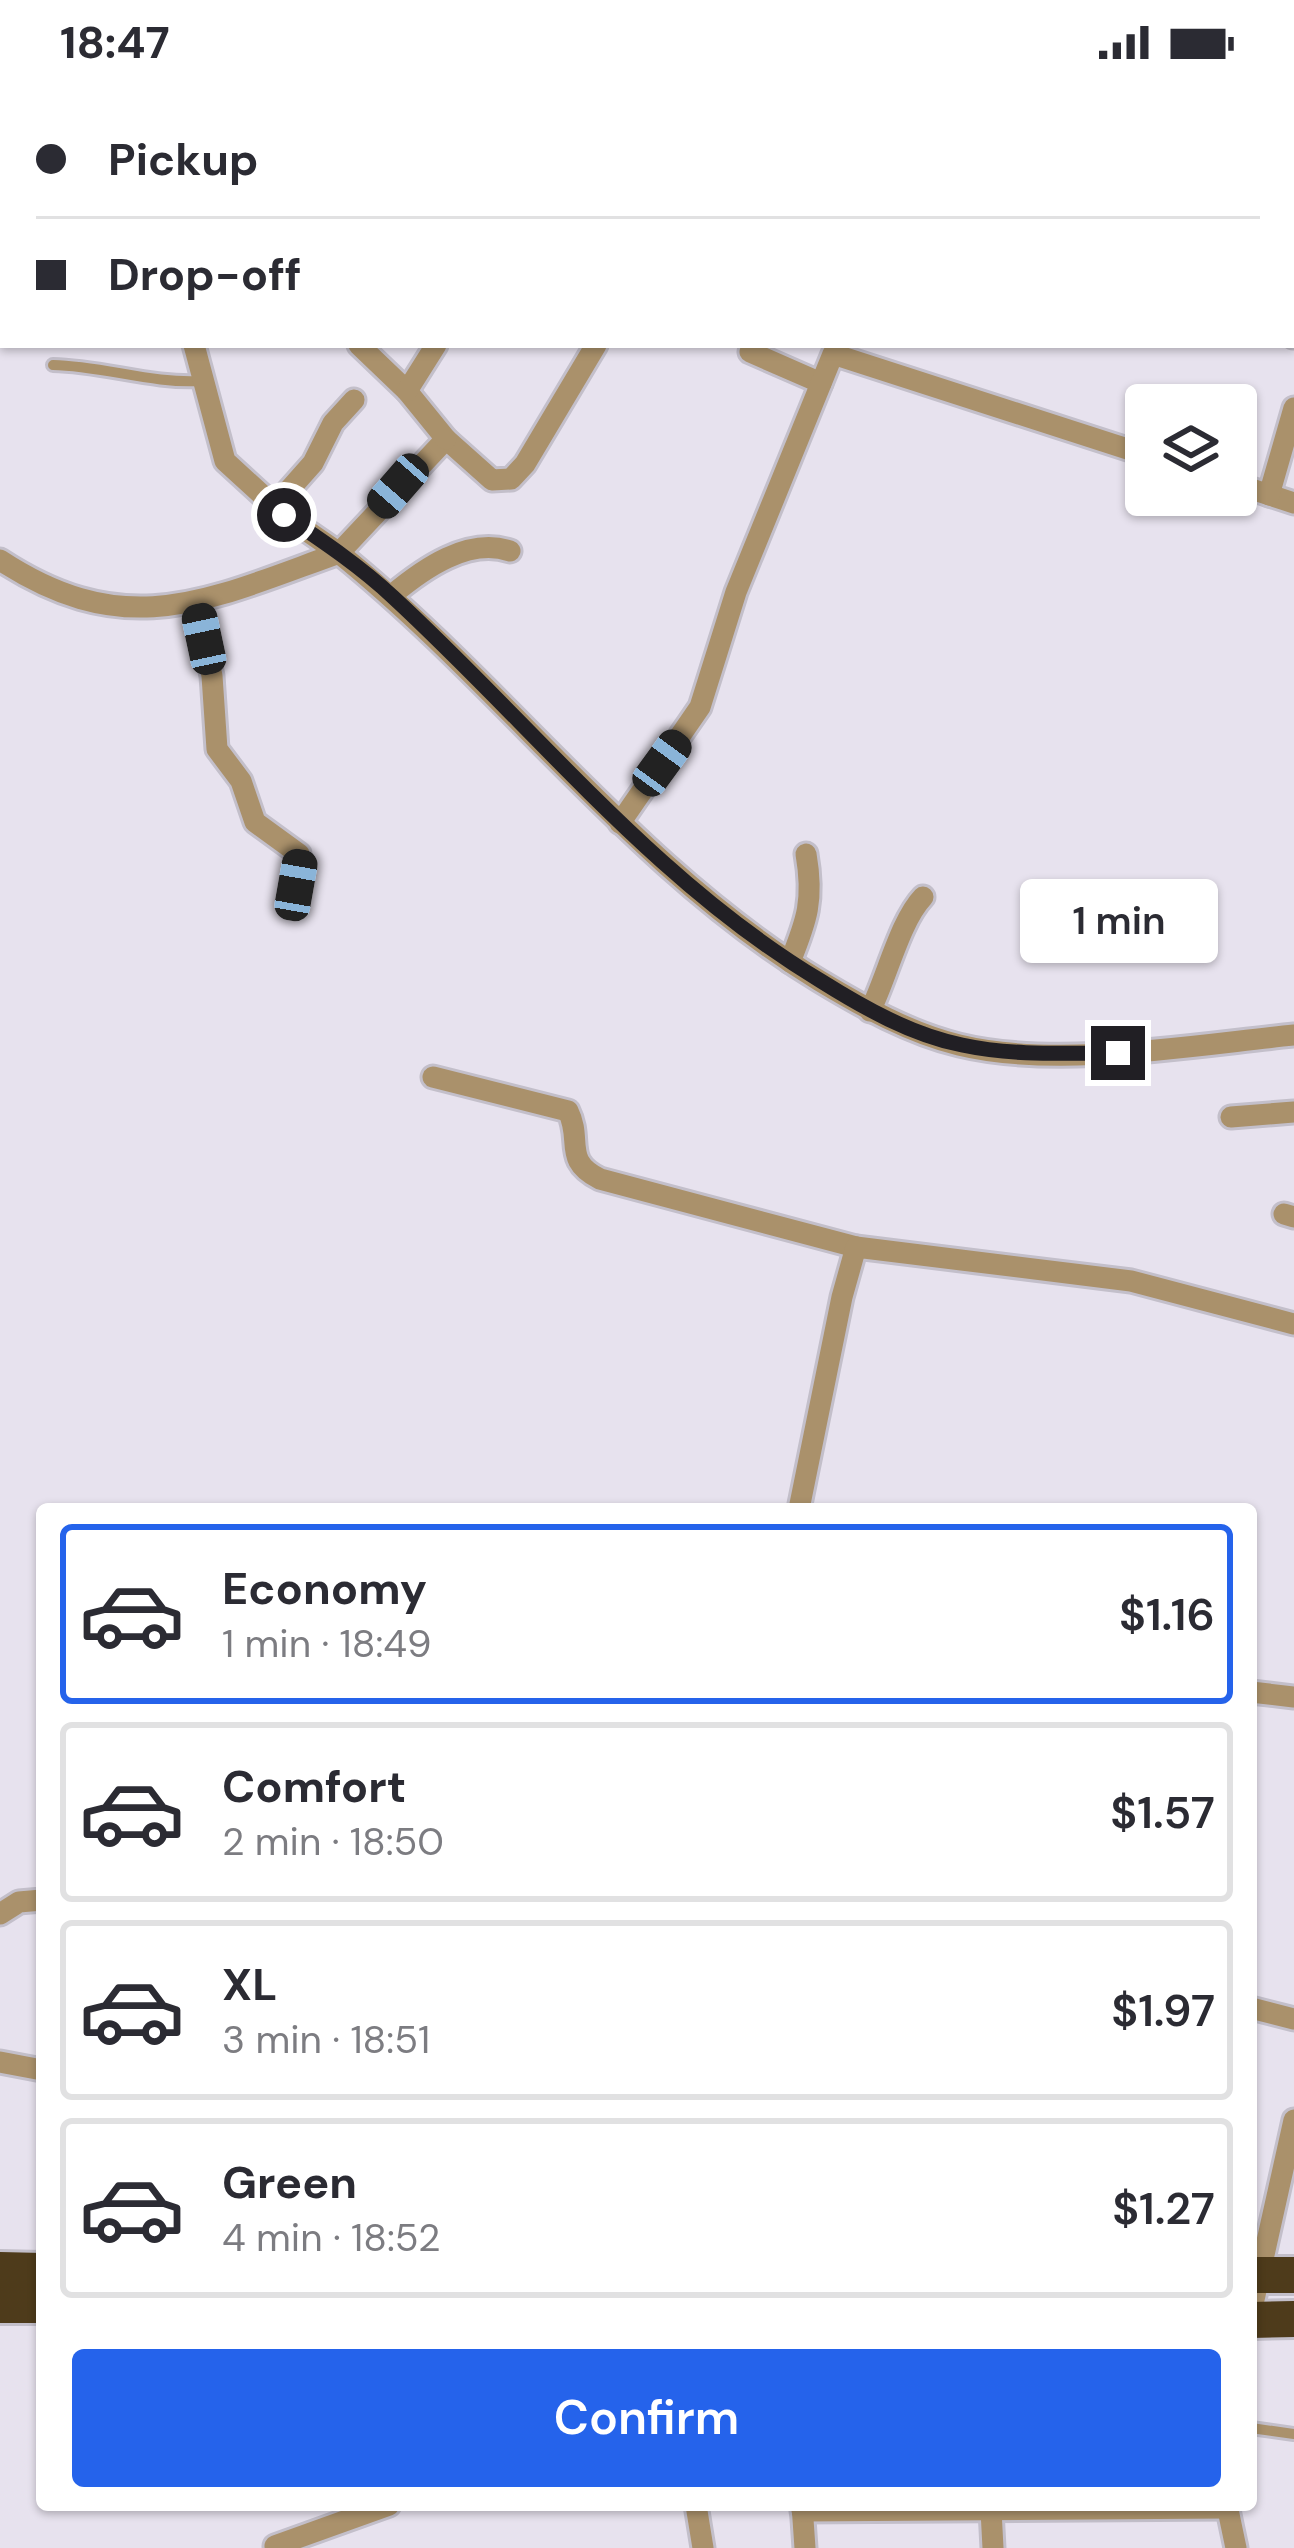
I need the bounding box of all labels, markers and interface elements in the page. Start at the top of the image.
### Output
text: 18:47 [60,13,170,72]
text: Pickup [108,130,258,189]
text: Drop-off [108,245,302,304]
map controls [1125,384,1257,516]
button: layers [1125,384,1257,516]
car [361,447,435,525]
route start [257,488,311,542]
car [179,600,229,678]
car [626,723,698,803]
car [272,846,320,924]
callout: 1 min [1019,879,1217,963]
text: 1 min [1072,895,1166,946]
route end [1091,1026,1145,1080]
text: Economy [222,1559,427,1618]
icon: car [78,1560,186,1668]
text: $1.16 [1119,1585,1215,1644]
text: 1 min · 18:49 [222,1618,431,1669]
text: Comfort [222,1757,406,1816]
icon: car [78,1758,186,1866]
text: $1.57 [1110,1783,1215,1842]
text: 2 min · 18:50 [222,1816,444,1867]
text: XL [222,1955,277,2014]
icon: car [78,1956,186,2064]
text: $1.97 [1111,1981,1215,2040]
text: 3 min · 18:51 [222,2014,430,2065]
text: Green [222,2153,357,2212]
icon: car [78,2154,186,2262]
text: $1.27 [1112,2179,1215,2238]
text: 4 min · 18:52 [222,2212,440,2263]
button: Confirm [72,2349,1221,2487]

